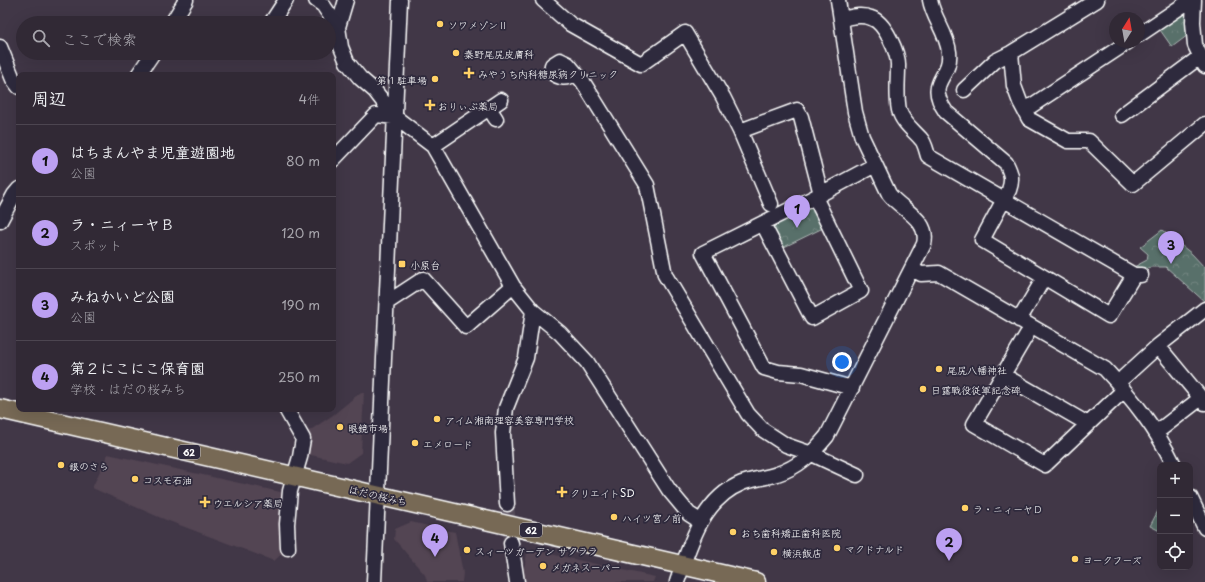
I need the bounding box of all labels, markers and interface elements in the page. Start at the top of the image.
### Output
north arrow [1109,12,1145,48]
search box [16,16,336,60]
place label: ソワメゾンⅡ [448,17,508,32]
marker: ソワメゾンⅡ [435,19,445,29]
icon: search [30,27,52,49]
text: ここで検索 [62,27,137,50]
place label: 秦野尾尻皮膚科 [464,46,534,61]
marker: 秦野尾尻皮膚科 [451,48,461,58]
place label: みやうち内科糖尿病クリニック [478,66,618,81]
marker: みやうち内科糖尿病クリニック [463,67,475,79]
place label: 第１駐車場 [377,72,427,87]
marker: 第１駐車場 [430,74,440,84]
text: 周辺 [32,85,66,111]
text: 4件 [298,89,320,108]
place label: おりぃぶ薬局 [438,98,498,113]
marker: おりぃぶ薬局 [425,100,435,110]
text: はちまんやま児童遊園地 [70,140,235,163]
text: 1 [42,151,48,170]
text: 80 m [286,151,320,170]
text: 公園 [70,163,96,182]
pin: 1 [784,195,810,228]
text: ラ・ニィーヤＢ [70,212,175,235]
text: 2 [40,223,50,242]
text: 120 m [281,223,320,242]
pin: 3 [1158,231,1184,264]
text: スポット [70,235,122,254]
place label: 小原台 [410,257,440,272]
marker: 小原台 [397,259,407,269]
text: みねかいど公園 [70,284,175,307]
text: 3 [41,295,49,314]
text: 190 m [281,295,320,314]
text: 公園 [70,307,96,326]
your location [832,352,852,372]
text: 第２にこにこ保育園 [70,356,205,379]
place label: 尾尻八幡神社 [947,362,1007,377]
marker: 尾尻八幡神社 [934,364,944,374]
text: 4 [41,367,49,386]
text: 250 m [278,367,320,386]
text: 学校 · はだの桜みち [70,379,186,398]
place label: 日露戰役従軍記念碑 [931,382,1021,397]
marker: 日露戰役従軍記念碑 [918,384,928,394]
place label: アイム湘南理容美容専門学校 [445,412,574,427]
marker: アイム湘南理容美容専門学校 [432,414,442,424]
place label: 眼鏡市場 [348,420,388,435]
marker: 眼鏡市場 [335,422,345,432]
place label: エメロード [423,436,473,451]
marker: エメロード [410,438,420,448]
road number: 62 [178,445,200,459]
place label: 銀のさら [69,458,109,473]
marker: 銀のさら [56,460,66,470]
map controls [1157,462,1193,570]
button: + [1157,462,1193,498]
place label: コスモ石油 [143,472,193,487]
marker: コスモ石油 [130,474,140,484]
street label: はだの桜みち [347,481,409,509]
place label: クリエイトSD [570,485,635,500]
marker: クリエイトSD [557,487,567,497]
place label: ウエルシア薬局 [213,495,283,510]
marker: ウエルシア薬局 [200,497,210,507]
button: − [1157,498,1193,534]
place label: ラ・ニィーヤＤ [973,501,1043,516]
marker: ラ・ニィーヤＤ [960,503,970,513]
place label: ハイツ宮ノ前 [622,510,682,525]
marker: ハイツ宮ノ前 [609,512,619,522]
road number: 62 [520,523,542,537]
pin: 4 [422,524,448,557]
place label: おち歯科矯正歯科医院 [741,525,841,540]
marker: おち歯科矯正歯科医院 [728,527,738,537]
pin: 2 [936,528,962,561]
button: locate [1157,534,1193,570]
place label: マクドナルド [845,541,904,556]
place label: スィーツガーデン サクララ [475,543,598,558]
marker: マクドナルド [832,543,842,553]
marker: スィーツガーデン サクララ [462,545,472,555]
place label: 横浜飯店 [782,545,822,560]
marker: 横浜飯店 [769,547,779,557]
place label: ヨークフーズ [1083,552,1141,567]
marker: ヨークフーズ [1070,554,1080,564]
place label: メガネスーパー [551,559,620,574]
marker: メガネスーパー [538,561,548,571]

